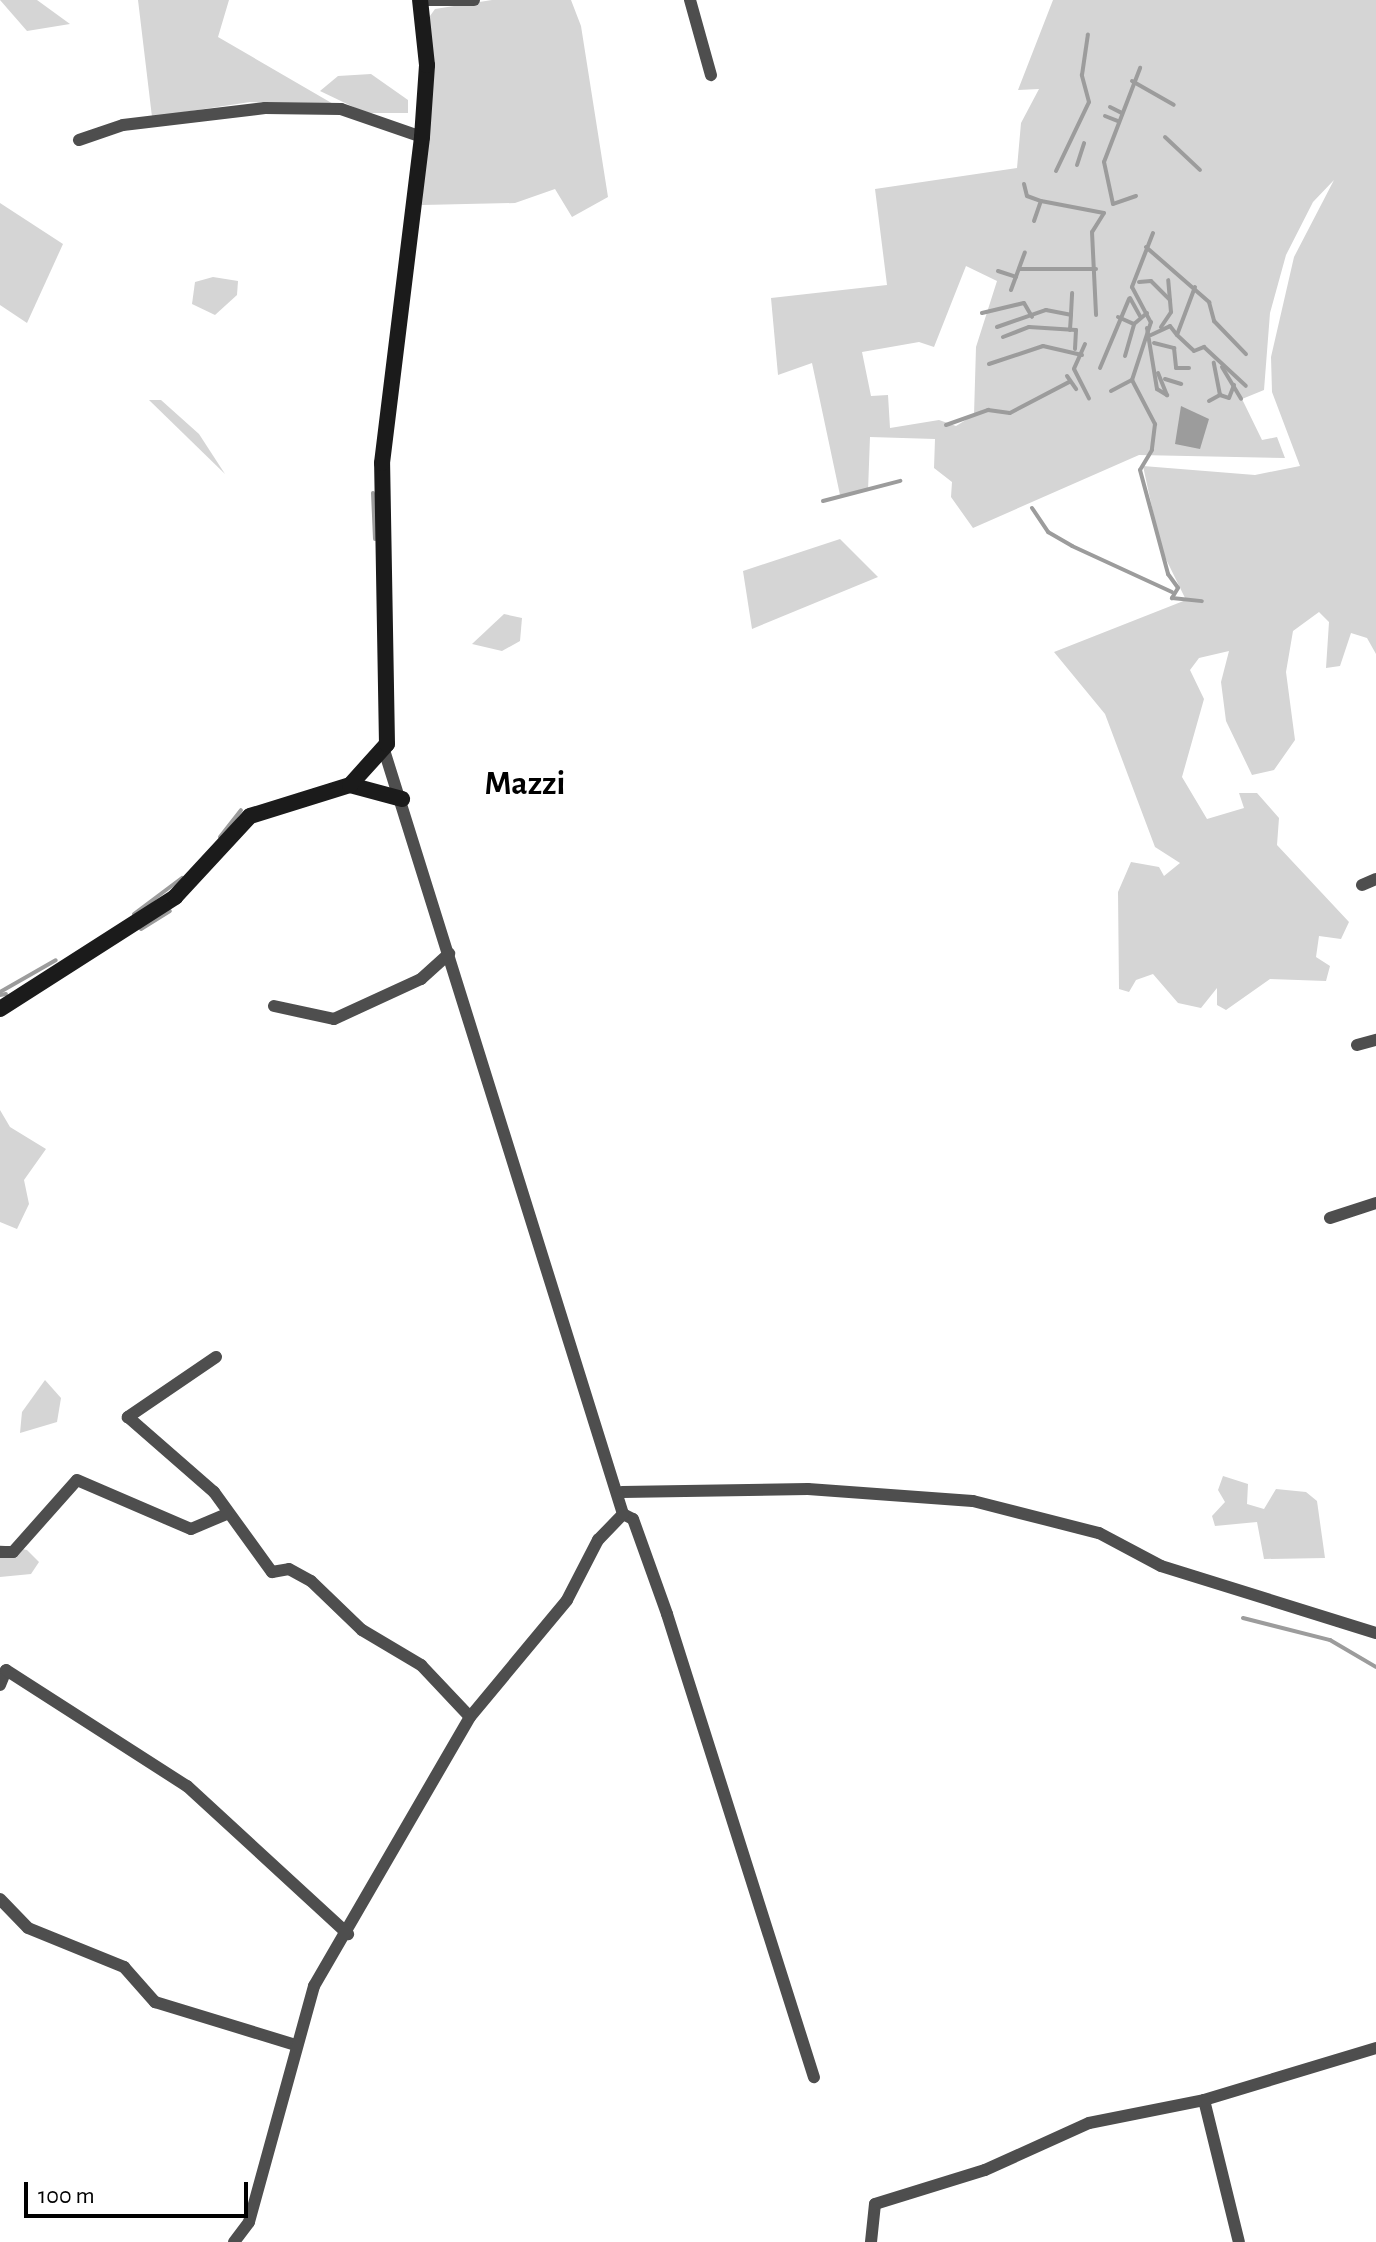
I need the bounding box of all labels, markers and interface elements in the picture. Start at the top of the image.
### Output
district label: Mazzi [485,765,565,805]
scale bar [28,2166,252,2216]
text: 100 m [38,2184,95,2208]

